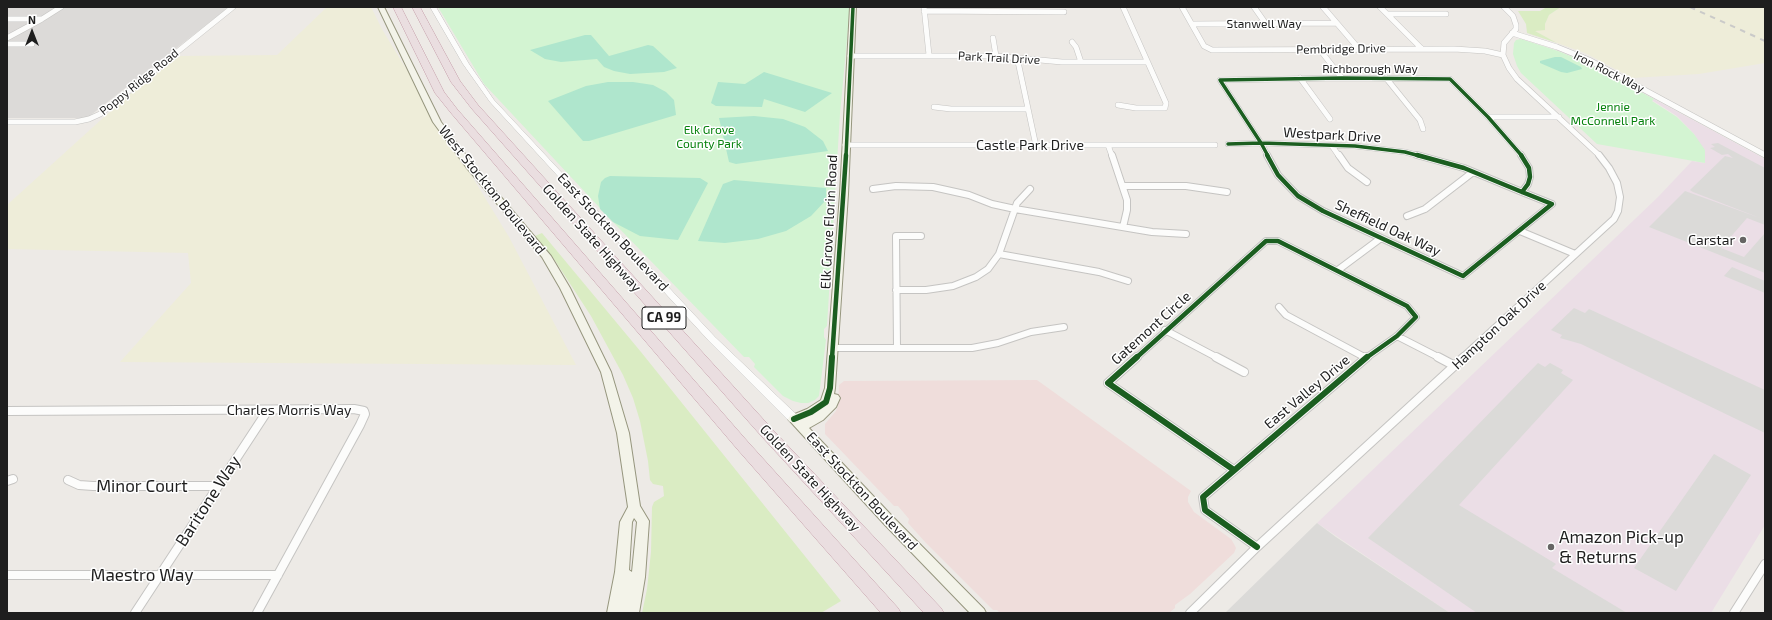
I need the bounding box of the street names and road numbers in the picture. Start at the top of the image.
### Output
street label: Stanwell Way [1226,17,1302,31]
street label: Pembridge Drive [1296,41,1386,57]
street label: Poppy Ridge Road [97,46,181,118]
street label: Iron Rock Way [1571,48,1647,96]
street label: Park Trail Drive [958,49,1040,67]
street label: Richborough Way [1322,62,1418,76]
street label: West Stockton Boulevard [435,122,549,258]
street label: Westpark Drive [1283,124,1381,146]
street label: Castle Park Drive [976,137,1084,153]
street label: Elk Grove Florin Road [817,154,841,290]
street label: East Stockton Boulevard [554,169,672,295]
street label: Golden State Highway [539,180,645,296]
street label: Sheffield Oak Way [1332,196,1444,260]
street label: Hampton Oak Drive [1448,277,1550,373]
street label: Gatemont Circle [1108,288,1194,368]
road number: CA 99 [642,307,686,329]
street label: East Valley Drive [1261,351,1353,433]
street label: Charles Morris Way [227,402,351,418]
street label: Golden State Highway [756,421,864,535]
street label: East Stockton Boulevard [803,428,921,554]
street label: Baritone Way [171,452,245,550]
street label: Minor Court [96,476,188,496]
street label: Maestro Way [91,565,193,585]

